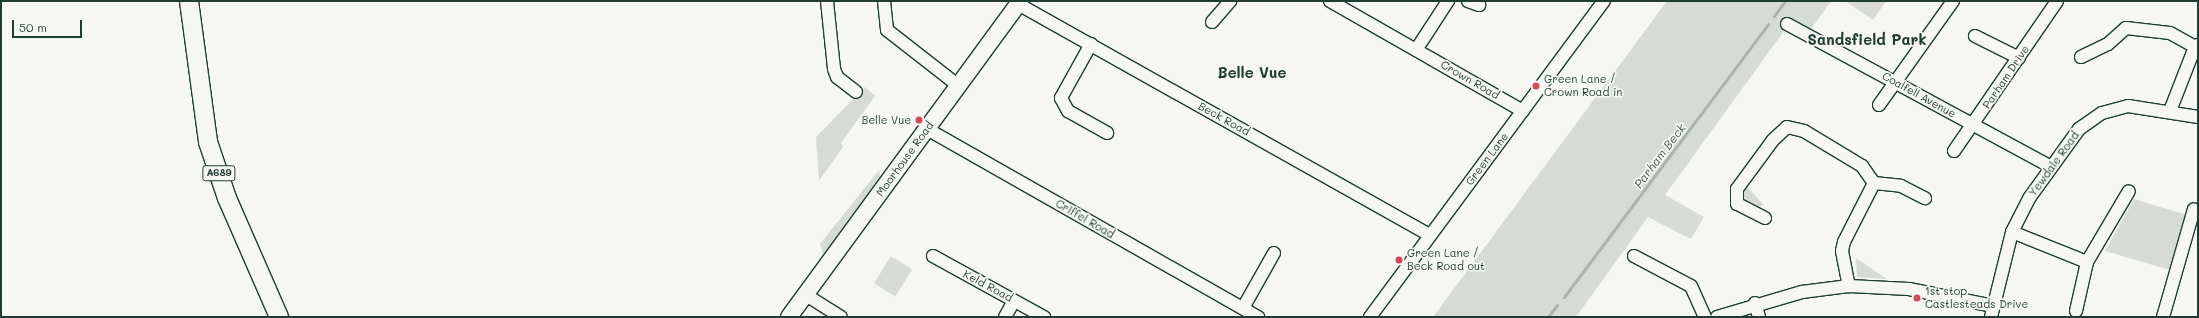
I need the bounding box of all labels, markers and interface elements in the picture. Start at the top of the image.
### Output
scale bar [14,12,84,38]
text: 50 m [19,19,47,35]
district label: Sandsfield Park [1808,31,1926,49]
street label: Parham Drive [1980,43,2032,111]
street label: Crown Road [1438,58,1502,102]
district label: Belle Vue [1218,64,1286,82]
street label: Coalfell Avenue [1880,69,1958,121]
place label: Green Lane / Crown Road in [1544,73,1622,99]
marker: Green Lane / Crown Road in [1531,81,1541,91]
street label: Beck Road [1196,99,1252,139]
place label: Belle Vue [862,113,911,127]
marker: Belle Vue [914,115,924,125]
street label: Moorhouse Road [873,119,937,199]
water label: Parham Beck [1631,121,1689,191]
street label: Yewdale Road [2026,129,2082,199]
street label: Green Lane [1463,130,1511,188]
road number: A689 [202,165,236,181]
street label: Criffel Road [1053,197,1117,241]
place label: Green Lane / Beck Road out [1407,247,1485,273]
marker: Green Lane / Beck Road out [1394,255,1404,265]
street label: Keld Road [961,267,1015,305]
place label: 1st stop Castlesteads Drive [1925,285,2028,311]
marker: 1st stop Castlesteads Drive [1912,293,1922,303]

